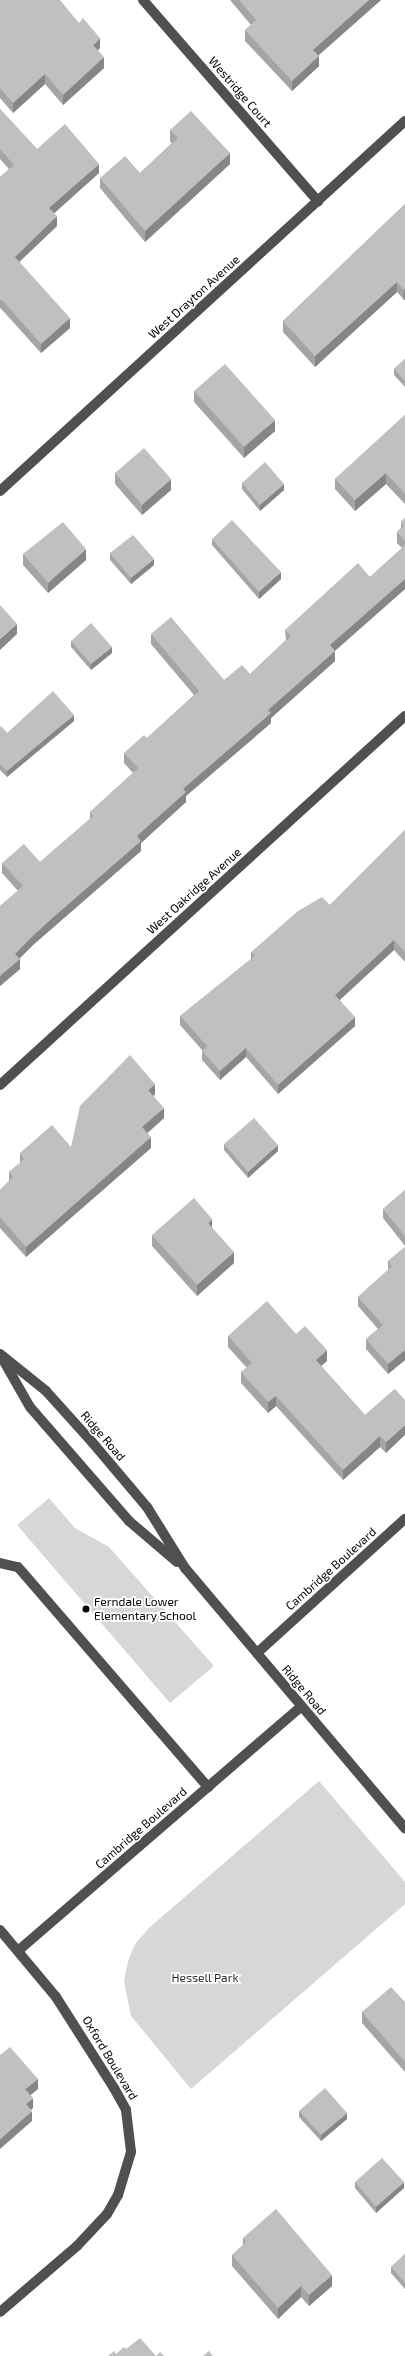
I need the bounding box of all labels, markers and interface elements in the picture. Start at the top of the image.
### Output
street label: Westridge Court [206,54,274,130]
street label: West Drayton Avenue [145,252,243,342]
street label: West Oakridge Avenue [144,845,244,937]
street label: Ridge Road [78,1408,128,1464]
street label: Cambridge Boulevard [283,1525,379,1613]
place label: Ferndale Lower Elementary School [94,1595,196,1623]
marker: Ferndale Lower Elementary School [81,1604,91,1614]
street label: Ridge Road [279,1662,329,1718]
street label: Cambridge Boulevard [92,1784,190,1872]
park label: Hessell Park [171,1971,239,1985]
street label: Oxford Boulevard [79,2013,141,2103]

